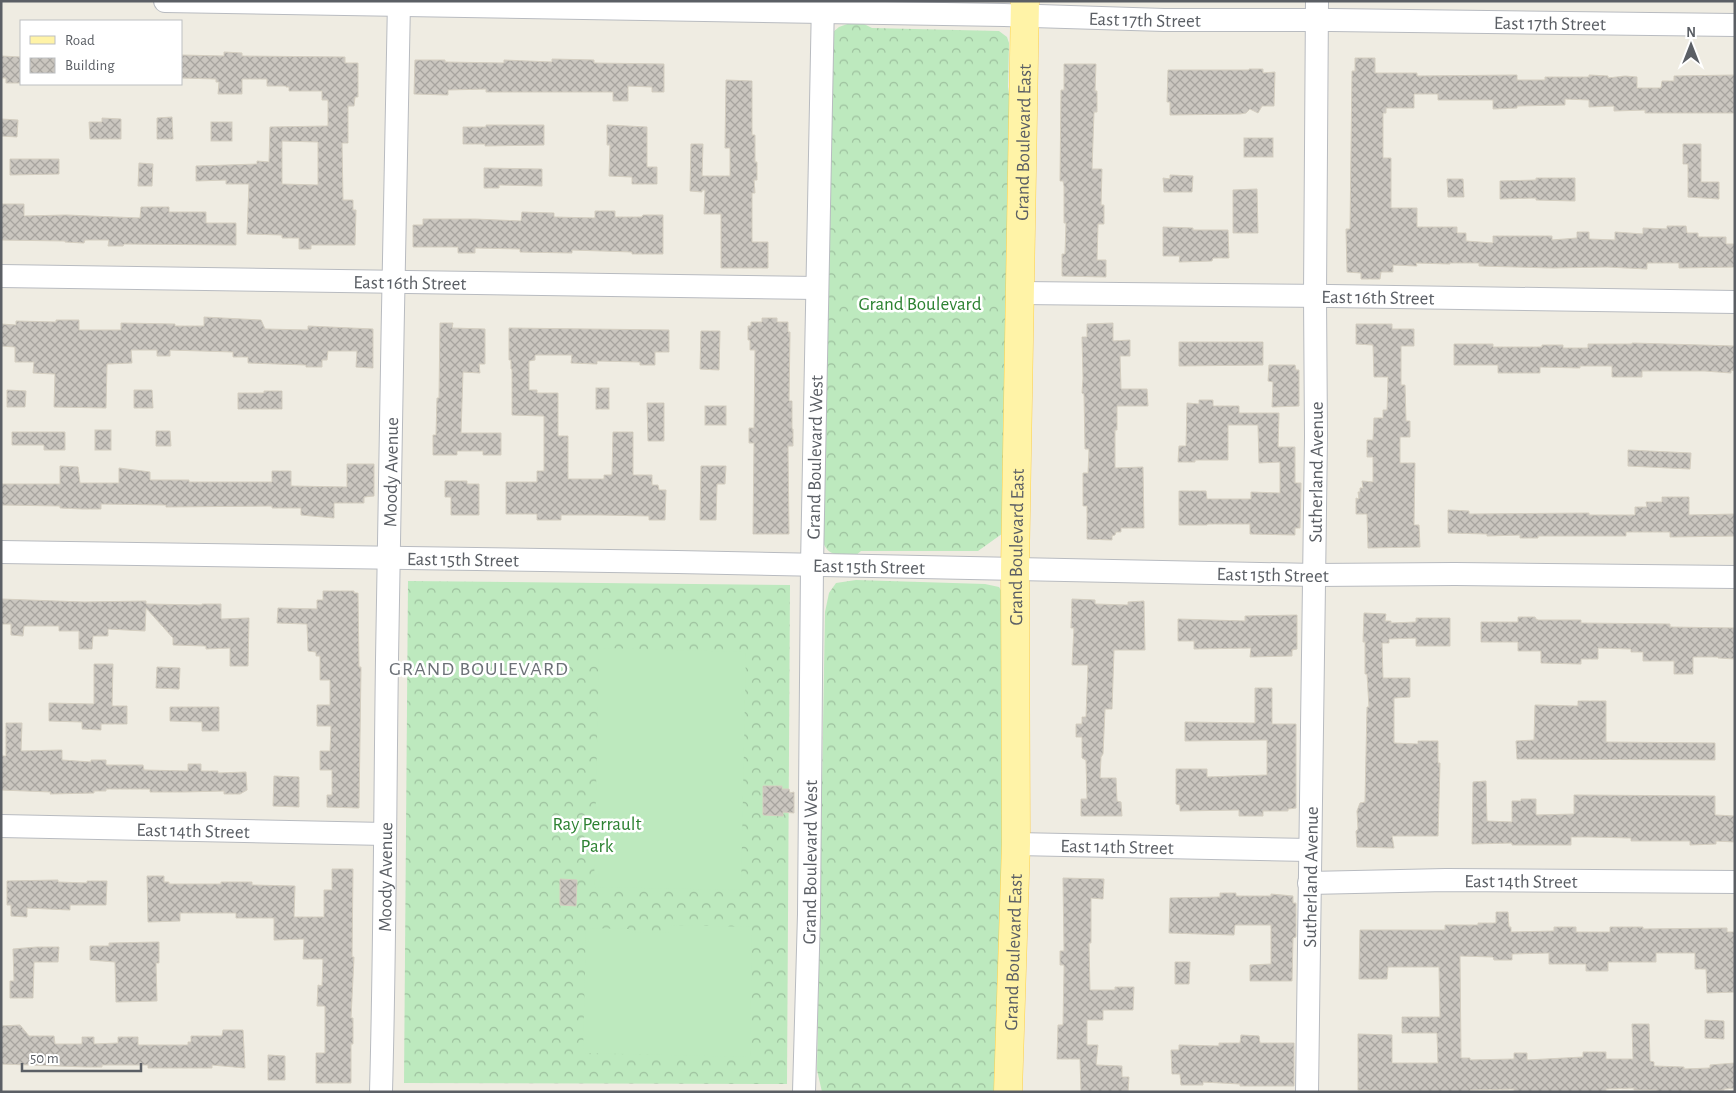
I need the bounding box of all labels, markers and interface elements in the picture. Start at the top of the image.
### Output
street label: East 17th Street [1088,10,1201,31]
street label: East 17th Street [1494,14,1606,34]
legend [20,20,182,85]
north arrow [1666,20,1716,70]
text: N [1686,26,1696,40]
text: Road [65,33,95,48]
text: Building [65,58,115,73]
street label: Grand Boulevard East [1013,64,1035,221]
street label: East 16th Street [353,273,467,294]
street label: East 16th Street [1321,288,1435,309]
park label: Grand Boulevard [858,295,982,314]
street label: Grand Boulevard West [805,375,827,539]
street label: Sutherland Avenue [1307,401,1327,543]
street label: Moody Avenue [381,417,402,527]
street label: Grand Boulevard East [1007,469,1028,626]
street label: East 15th Street [407,550,519,571]
street label: East 15th Street [813,557,925,578]
street label: East 15th Street [1217,565,1329,586]
district label: GRAND BOULEVARD [389,659,569,679]
street label: Grand Boulevard West [800,780,821,945]
street label: Sutherland Avenue [1301,806,1322,948]
park label: Ray Perrault Park [552,815,642,856]
street label: East 14th Street [136,821,250,842]
street label: Moody Avenue [376,822,396,932]
street label: East 14th Street [1060,837,1174,858]
street label: East 14th Street [1464,872,1578,892]
street label: Grand Boulevard East [1002,873,1026,1031]
scale bar [22,1040,141,1072]
text: 50 m [30,1051,59,1066]

